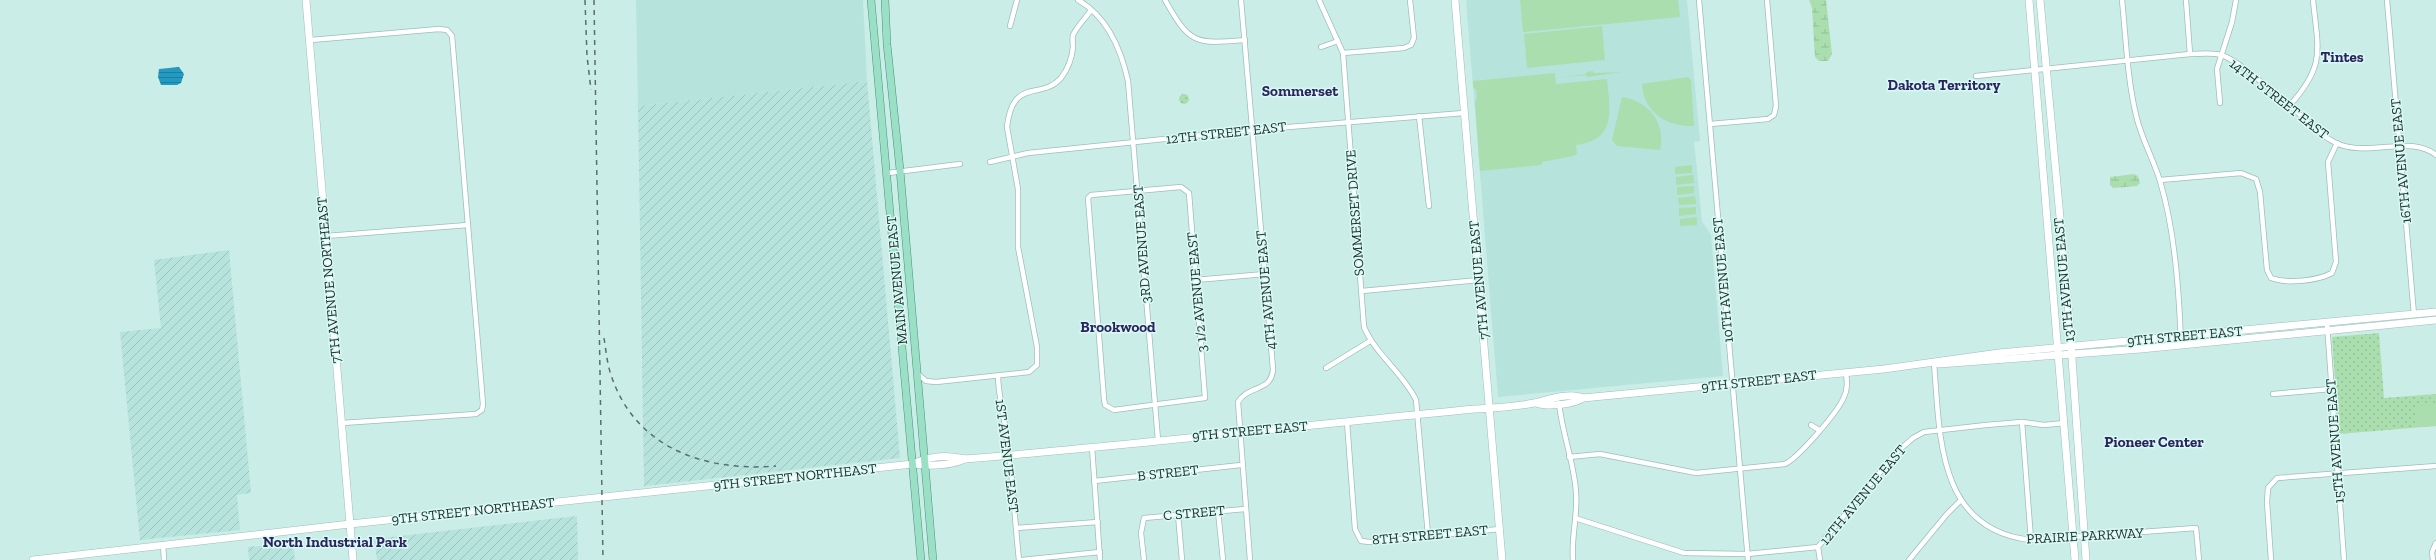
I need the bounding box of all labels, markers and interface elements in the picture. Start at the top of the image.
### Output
district label: Tintes [2320,48,2364,66]
street label: 14TH STREET EAST [2226,55,2332,143]
district label: Dakota Territory [1888,76,2001,94]
district label: Sommerset [1262,82,1339,100]
street label: 16TH AVENUE EAST [2387,97,2415,224]
street label: 12TH STREET EAST [1165,118,1288,148]
street label: SOMMERSET DRIVE [1342,149,1368,277]
street label: 3RD AVENUE EAST [1129,184,1155,304]
street label: 7TH AVENUE NORTHEAST [313,196,345,364]
street label: MAIN AVENUE EAST [883,214,911,345]
street label: 10TH AVENUE EAST [1709,216,1737,343]
street label: 13TH AVENUE EAST [2050,217,2078,343]
street label: 7TH AVENUE EAST [1465,220,1493,340]
street label: 4TH AVENUE EAST [1252,229,1280,350]
street label: 3 1/2 AVENUE EAST [1183,231,1211,353]
district label: Brookwood [1080,318,1156,336]
street label: 9TH STREET EAST [2126,322,2244,350]
street label: 9TH STREET EAST [1700,366,1818,396]
street label: 15TH AVENUE EAST [2322,378,2348,504]
street label: 1ST AVENUE EAST [992,398,1022,514]
street label: 9TH STREET EAST [1191,417,1309,445]
district label: Pioneer Center [2104,433,2204,451]
street label: 12TH AVENUE EAST [1816,441,1910,548]
street label: 9TH STREET NORTHEAST [713,460,878,494]
street label: B STREET [1136,461,1200,485]
street label: 9TH STREET NORTHEAST [391,494,556,528]
street label: C STREET [1162,502,1226,524]
street label: 8TH STREET EAST [1371,521,1489,549]
street label: PRAIRIE PARKWAY [2026,524,2145,548]
district label: North Industrial Park [263,533,408,551]

